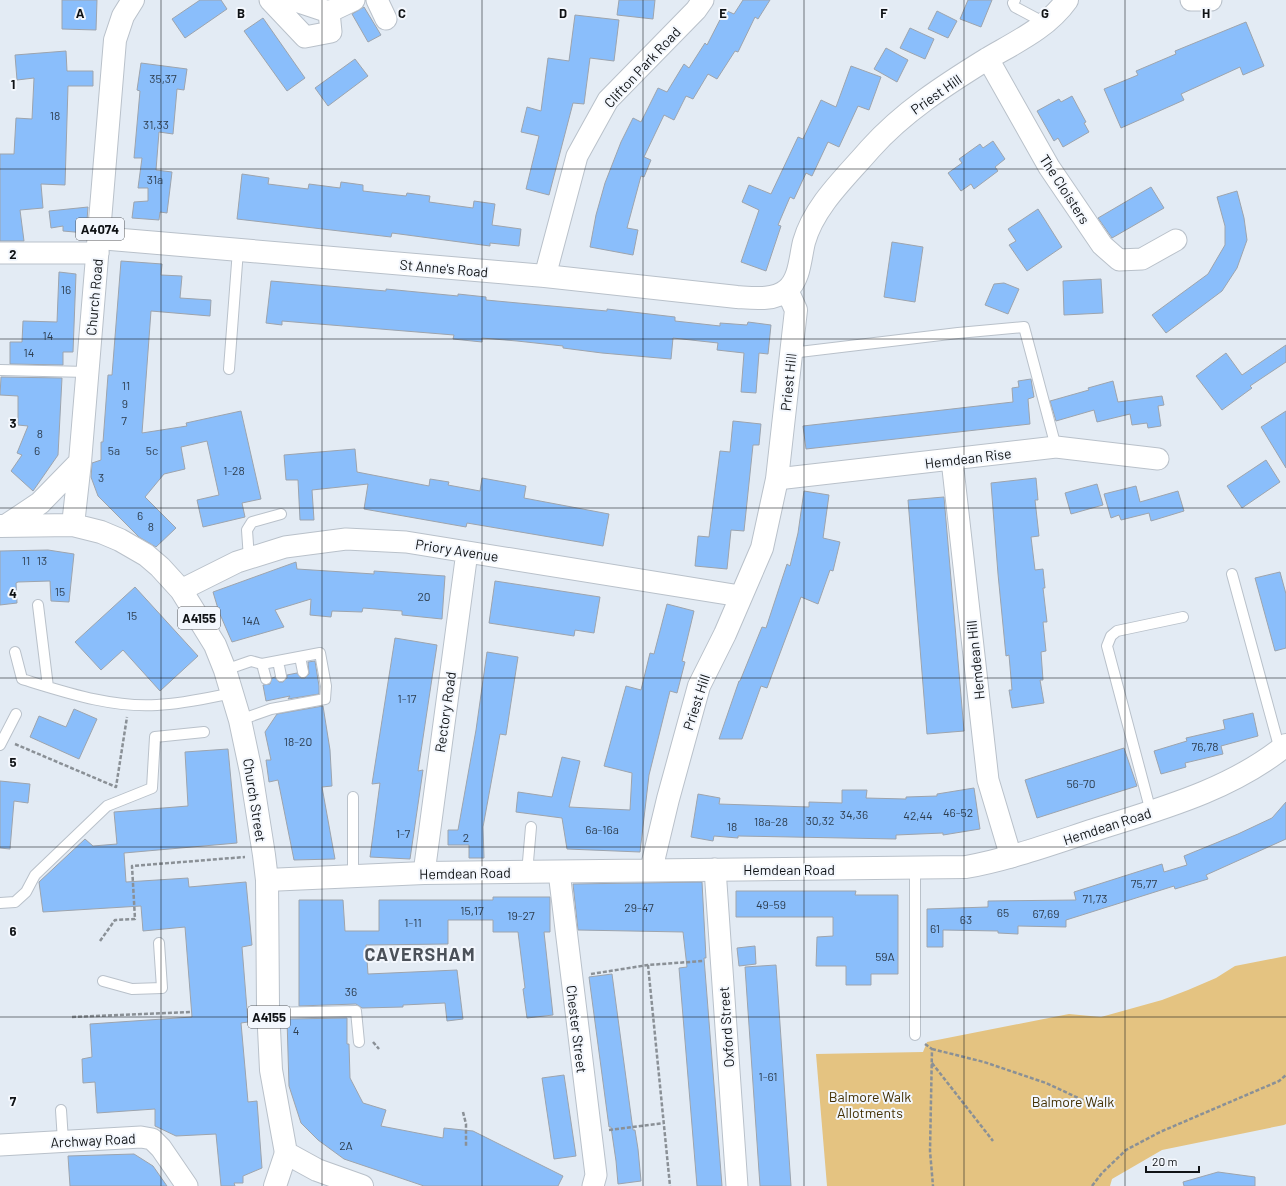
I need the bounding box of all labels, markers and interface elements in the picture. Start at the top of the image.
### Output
text: A [76,5,85,21]
text: B [237,5,245,21]
text: C [398,5,406,21]
text: D [559,5,567,21]
text: E [719,5,727,21]
text: F [880,5,888,21]
text: G [1041,5,1049,21]
text: H [1202,5,1210,21]
street label: Clifton Park Road [600,23,684,111]
street label: Priest Hill [907,70,965,118]
house number: 35,37 [149,71,177,85]
text: 1 [11,76,15,92]
house number: 18 [50,108,60,122]
house number: 31,33 [143,117,169,131]
street label: The Cloisters [1036,151,1094,227]
house number: 31a [147,172,163,186]
road number: A4074 [76,218,124,240]
text: 2 [9,246,17,262]
street label: St Anne's Road [399,256,489,280]
street label: Church Road [82,258,106,336]
house number: 16 [61,282,71,296]
house number: 14 [43,328,53,342]
house number: 14 [24,345,34,359]
street label: Priest Hill [777,352,799,412]
house number: 11 [122,378,130,392]
house number: 9 [122,396,128,410]
house number: 7 [121,413,127,427]
text: 3 [9,415,17,431]
house number: 8 [37,426,43,440]
house number: 6 [34,443,40,457]
house number: 5a [108,443,120,457]
house number: 5c [146,443,158,457]
street label: Hemdean Rise [924,444,1012,472]
house number: 1-28 [223,463,245,477]
house number: 3 [98,470,104,484]
house number: 6 [137,508,143,522]
house number: 8 [148,519,154,533]
street label: Priory Avenue [414,535,500,565]
house number: 11 [22,553,30,567]
house number: 13 [37,553,47,567]
house number: 15 [55,584,65,598]
text: 4 [9,585,17,601]
house number: 20 [417,589,431,603]
road number: A4155 [178,607,220,629]
house number: 15 [127,608,137,622]
house number: 14A [242,613,260,627]
street label: Hemdean Hill [962,619,988,701]
street label: Rectory Road [431,670,459,754]
street label: Priest Hill [679,672,713,732]
house number: 1-17 [398,691,417,705]
house number: 18-20 [284,734,312,748]
house number: 76,78 [1192,739,1218,753]
text: 5 [9,754,17,770]
street label: Church Street [240,757,270,843]
house number: 56-70 [1066,776,1096,790]
street label: Hemdean Road [1061,804,1153,848]
house number: 46-52 [943,805,973,819]
house number: 34,36 [840,807,868,821]
house number: 42,44 [903,808,933,822]
house number: 30,32 [806,813,834,827]
house number: 18a-28 [754,814,788,828]
house number: 18 [727,819,737,833]
house number: 6a-16a [585,822,619,836]
house number: 1-7 [396,826,410,840]
house number: 2 [463,830,469,844]
street label: Hemdean Road [743,861,835,878]
street label: Hemdean Road [419,864,511,882]
house number: 75,77 [1131,876,1158,890]
house number: 71,73 [1083,891,1107,905]
house number: 49-59 [756,897,786,911]
house number: 29-47 [624,900,654,914]
house number: 15,17 [460,903,484,917]
house number: 65 [997,905,1009,919]
house number: 67,69 [1033,906,1059,920]
house number: 19-27 [507,908,535,922]
house number: 63 [960,912,972,926]
house number: 1-11 [404,915,422,929]
house number: 61 [930,921,940,935]
text: 6 [10,923,17,939]
district label: CAVERSHAM [364,943,476,965]
house number: 59A [875,949,895,963]
house number: 36 [345,984,357,998]
street label: Chester Street [563,984,591,1074]
street label: Oxford Street [715,986,737,1068]
road number: A4155 [248,1006,290,1028]
house number: 4 [293,1023,299,1037]
house number: 1-61 [758,1069,778,1083]
park label: Balmore Walk Allotments [829,1088,911,1121]
text: 7 [10,1093,17,1109]
park label: Balmore Walk [1032,1093,1114,1110]
street label: Archway Road [50,1129,136,1151]
house number: 2A [339,1138,353,1152]
scale bar [1146,1148,1199,1174]
text: 20 m [1152,1154,1178,1168]

